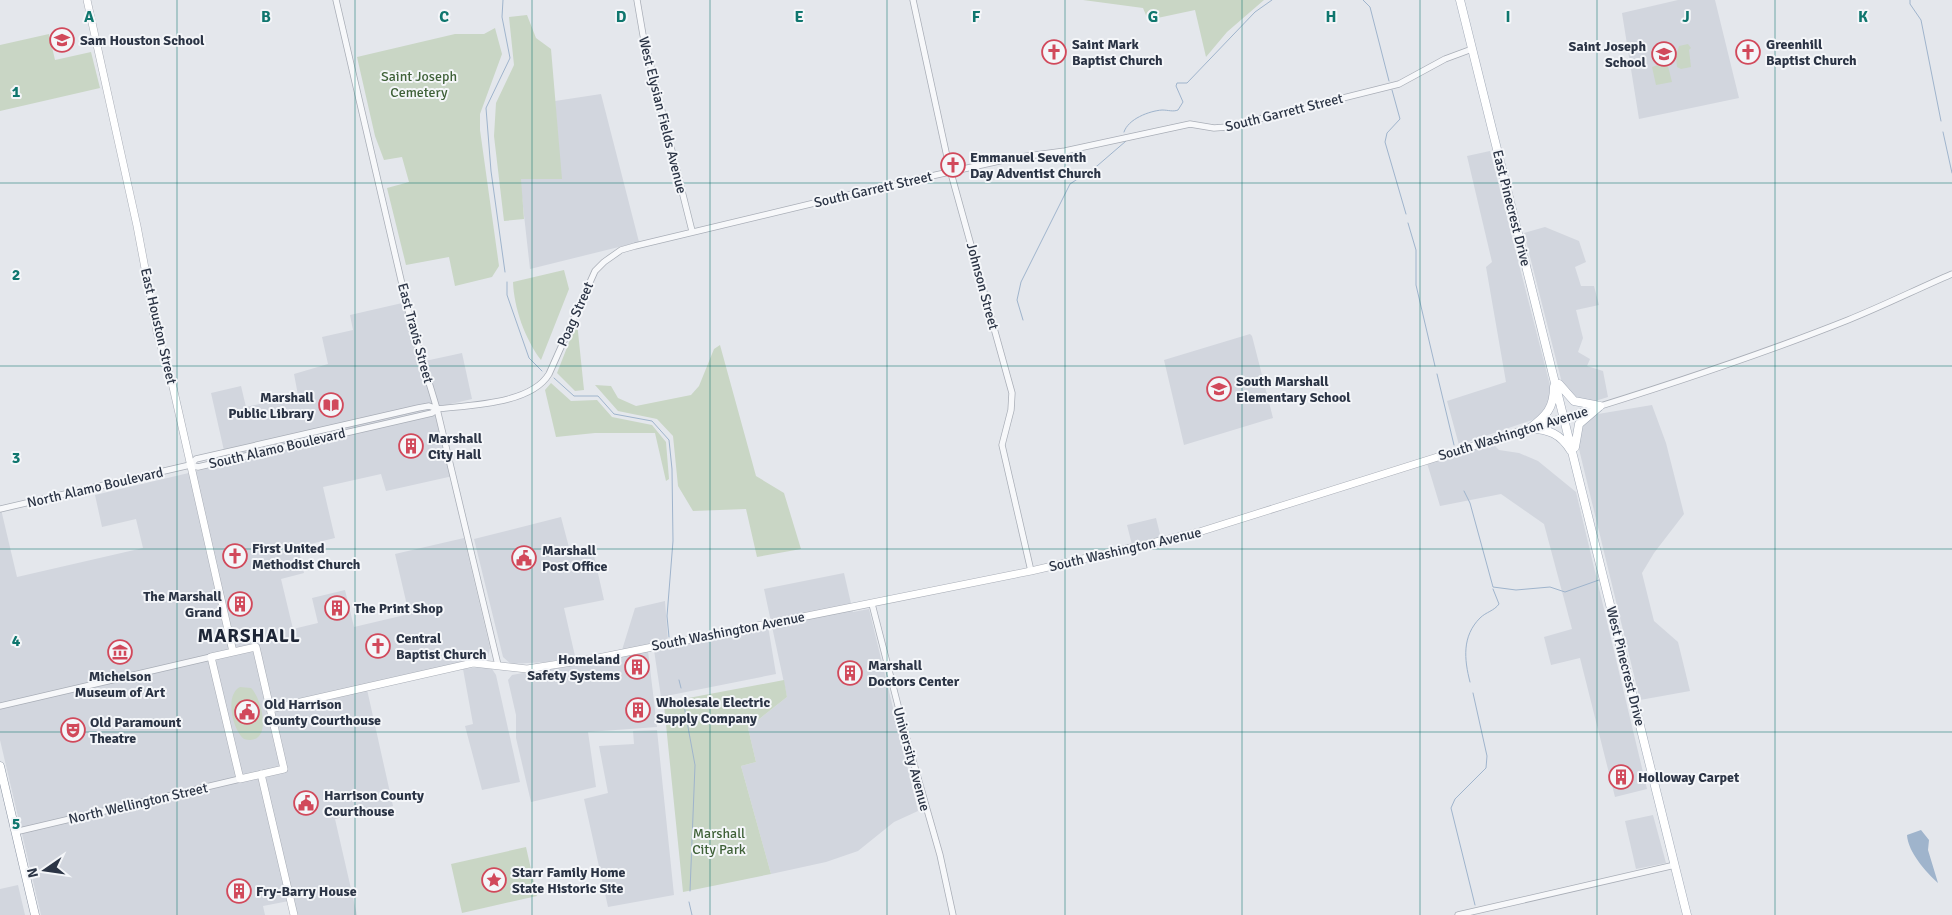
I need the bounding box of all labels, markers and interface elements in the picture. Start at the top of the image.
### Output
text: A [84,7,95,27]
text: B [261,7,271,27]
text: C [439,7,449,27]
text: D [616,7,627,27]
text: E [794,7,804,27]
text: F [972,7,981,27]
text: G [1148,7,1158,27]
text: H [1326,7,1336,27]
text: I [1505,7,1511,27]
text: J [1682,7,1690,27]
text: K [1858,7,1868,27]
school or university icon: Sam Houston School [49,27,75,53]
place label: Sam Houston School [80,32,205,49]
street label: West Elysian Fields Avenue [635,35,690,195]
place label: Saint Mark Baptist Church [1072,36,1163,69]
place label: Greenhill Baptist Church [1766,36,1857,69]
place label: Saint Joseph School [1569,38,1647,71]
church icon: Saint Mark Baptist Church [1041,39,1067,65]
church icon: Greenhill Baptist Church [1735,39,1761,65]
school or university icon: Saint Joseph School [1651,41,1677,67]
park label: Saint Joseph Cemetery [381,68,457,101]
text: 1 [12,82,21,102]
street label: South Garrett Street [1223,90,1345,135]
street label: East Pinecrest Drive [1489,148,1534,268]
place label: Emmanuel Seventh Day Adventist Church [970,149,1102,182]
church icon: Emmanuel Seventh Day Adventist Church [940,152,966,178]
street label: South Garrett Street [812,168,934,211]
street label: Johnson Street [963,241,1002,332]
text: 2 [12,265,20,285]
street label: East Houston Street [137,266,180,386]
street label: Poag Street [554,279,597,349]
street label: East Travis Street [394,281,437,385]
place label: South Marshall Elementary School [1236,373,1351,406]
school or university icon: South Marshall Elementary School [1206,376,1232,402]
place label: Marshall Public Library [228,389,315,422]
library icon: Marshall Public Library [318,392,344,418]
street label: South Washington Avenue [1436,403,1590,464]
street label: South Alamo Boulevard [207,425,347,472]
place label: Marshall City Hall [428,430,483,463]
building icon: Marshall City Hall [398,433,424,459]
text: 3 [12,448,20,468]
street label: North Alamo Boulevard [25,464,165,511]
street label: South Washington Avenue [1047,524,1203,575]
place label: First United Methodist Church [252,540,361,573]
place label: Marshall Post Office [542,542,608,575]
church icon: First United Methodist Church [222,543,248,569]
public building icon: Marshall Post Office [511,545,537,571]
place label: The Marshall Grand [143,588,223,621]
building icon: The Marshall Grand [227,591,253,617]
building icon: The Print Shop [324,595,350,621]
place label: The Print Shop [354,600,444,617]
street label: West Pinecrest Drive [1602,605,1649,728]
street label: South Washington Avenue [650,608,806,655]
district label: MARSHALL [197,624,301,648]
place label: Central Baptist Church [396,630,487,663]
text: 4 [12,631,21,651]
church icon: Central Baptist Church [365,633,391,659]
museum icon: Michelson Museum of Art [107,639,133,665]
place label: Homeland Safety Systems [527,651,620,684]
building icon: Homeland Safety Systems [624,654,650,680]
place label: Marshall Doctors Center [868,657,960,690]
building icon: Marshall Doctors Center [837,660,863,686]
place label: Michelson Museum of Art [75,668,166,701]
place label: Wholesale Electric Supply Company [656,694,771,727]
place label: Old Harrison County Courthouse [264,696,381,729]
building icon: Wholesale Electric Supply Company [625,697,651,723]
public building icon: Old Harrison County Courthouse [234,699,260,725]
street label: University Avenue [889,705,934,813]
place label: Old Paramount Theatre [90,714,182,747]
theatre icon: Old Paramount Theatre [60,717,86,743]
building icon: Holloway Carpet [1608,764,1634,790]
place label: Holloway Carpet [1638,769,1740,786]
street label: North Wellington Street [67,779,209,828]
place label: Harrison County Courthouse [324,787,424,820]
public building icon: Harrison County Courthouse [293,790,319,816]
text: 5 [12,814,20,834]
park label: Marshall City Park [692,825,746,858]
north arrow [20,845,70,895]
place label: Starr Family Home State Historic Site [512,864,626,897]
text: N [23,866,42,879]
place icon: Starr Family Home State Historic Site [481,867,507,893]
building icon: Fry-Barry House [226,878,252,904]
place label: Fry-Barry House [256,883,357,900]

